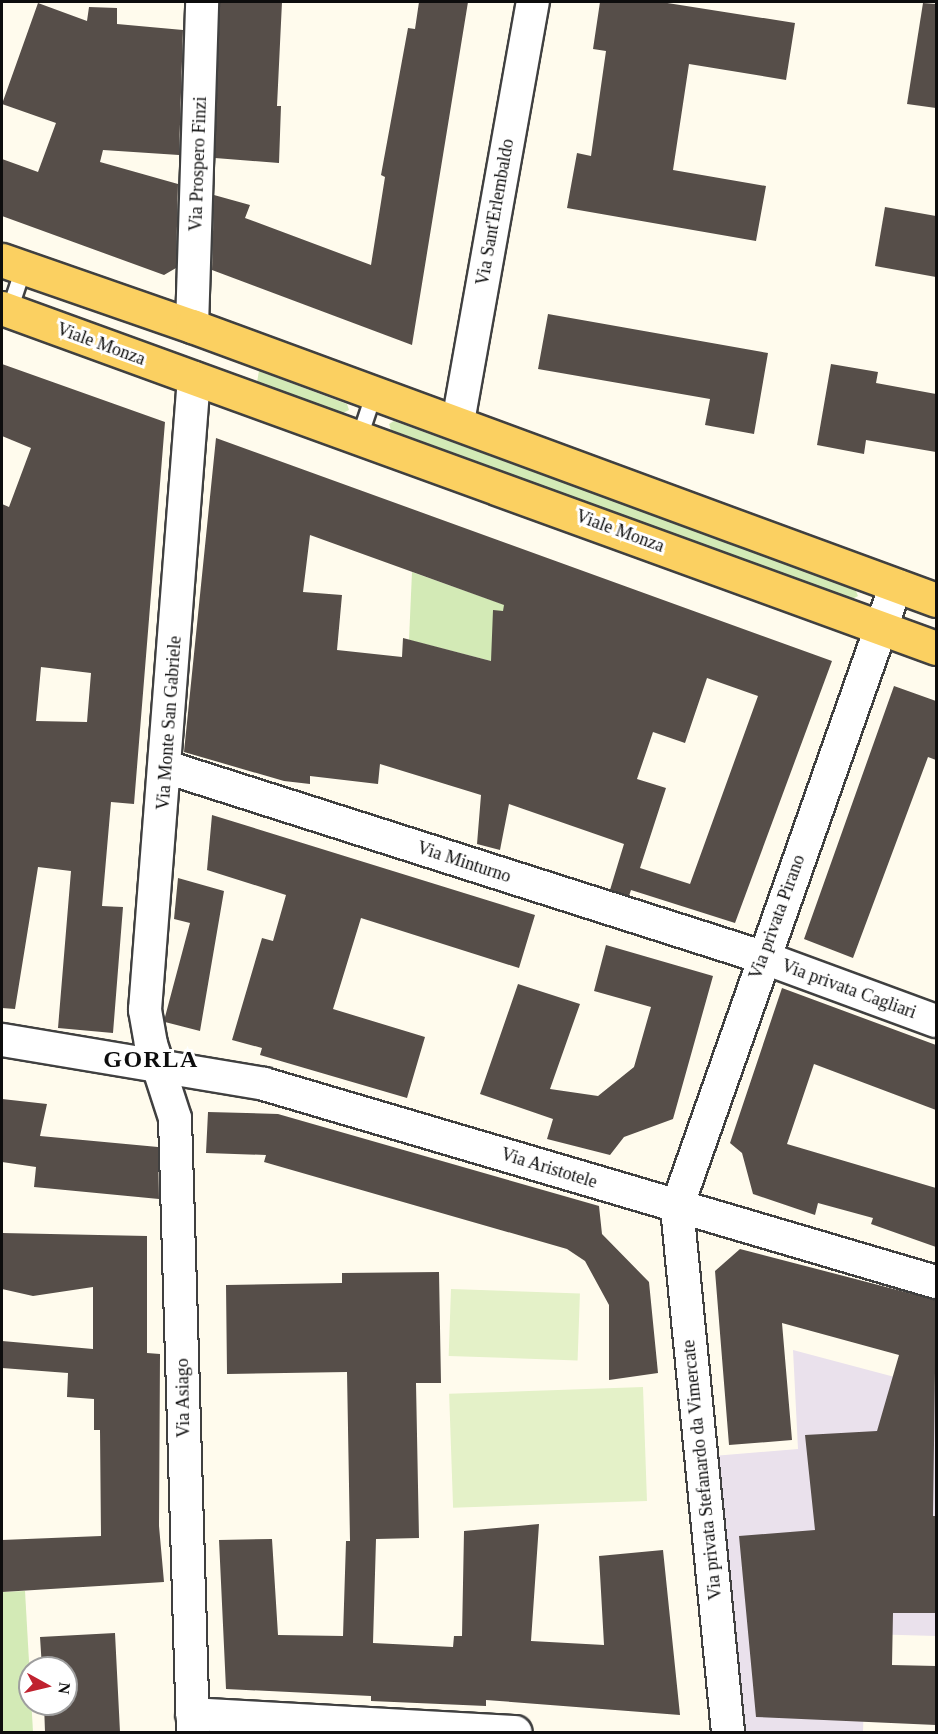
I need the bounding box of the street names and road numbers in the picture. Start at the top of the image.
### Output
street label: Via Prospero Finzi [185,96,211,232]
street label: Via Sant'Erlembaldo [471,137,519,287]
street label: Viale Monza [54,318,148,370]
street label: Viale Monza [573,505,667,557]
street label: Via Monte San Gabriele [152,635,186,811]
street label: Via Minturno [414,837,514,887]
street label: Via privata Pirano [744,852,810,982]
street label: Via privata Cagliari [779,955,919,1023]
street label: Via Aristotele [498,1143,600,1193]
street label: Via privata Stefanardo da Vimercate [678,1339,726,1601]
street label: Via Asiago [172,1358,194,1438]

